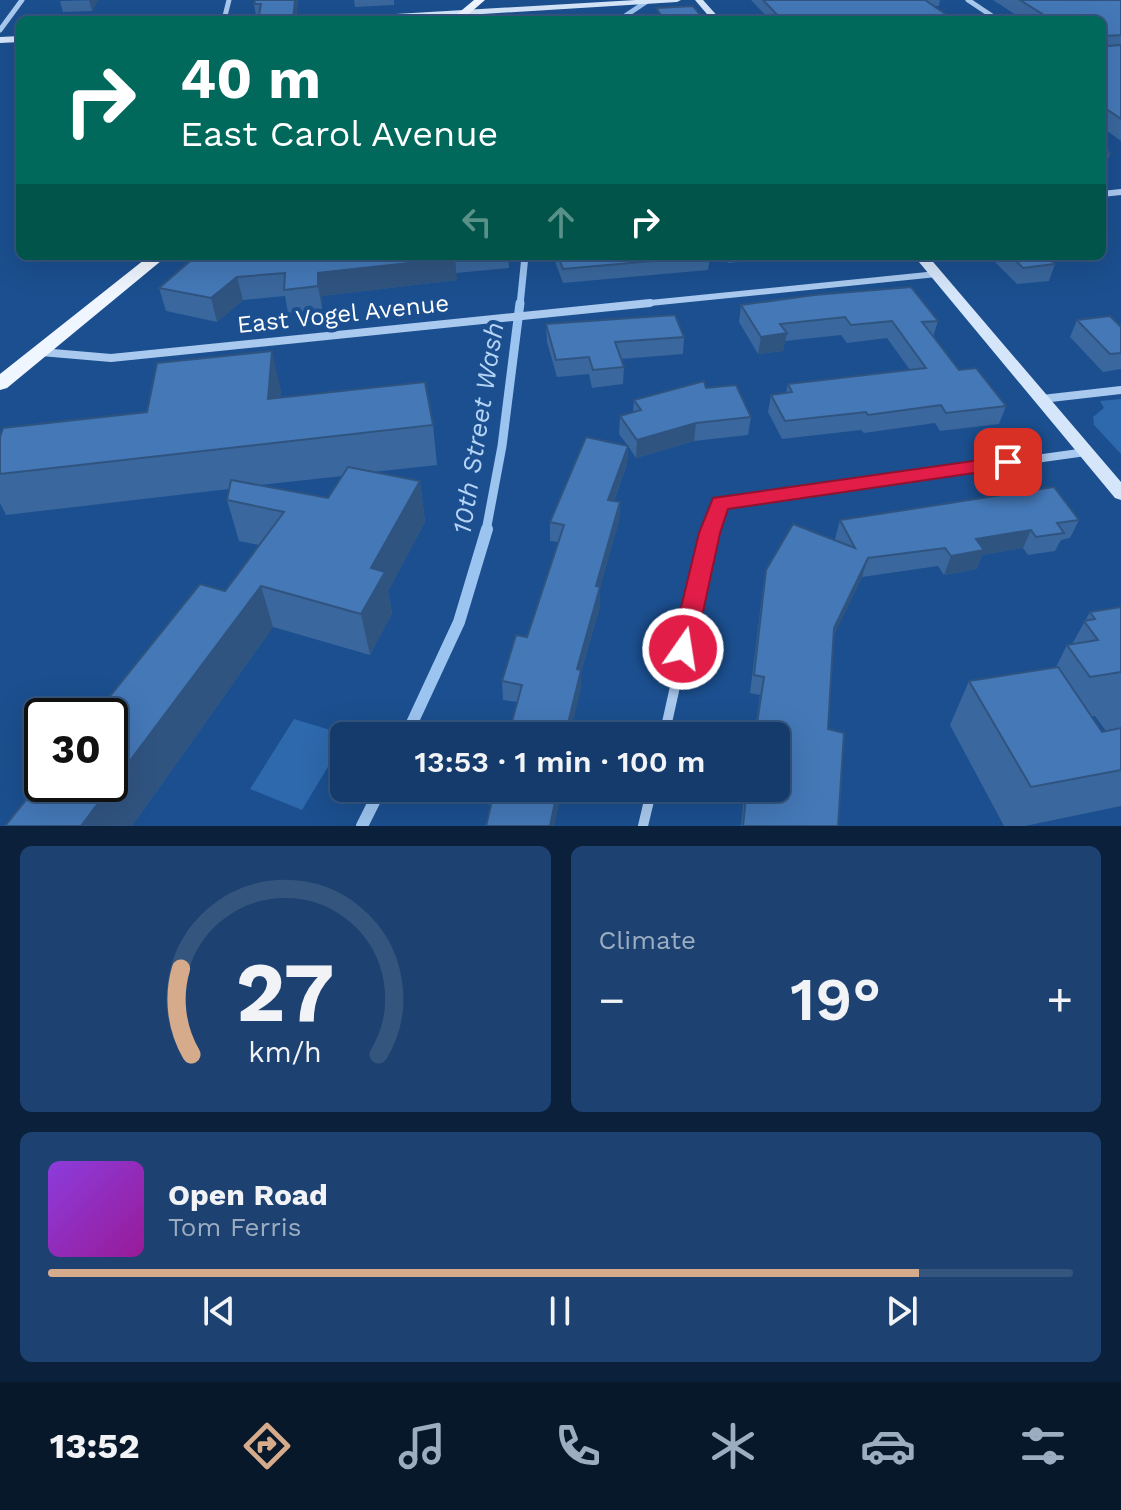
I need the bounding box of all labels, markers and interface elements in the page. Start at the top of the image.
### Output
text: 40 m [180,46,321,112]
icon: right [48,48,152,152]
text: East Carol Avenue [180,113,498,155]
icon: left [455,200,499,244]
icon: ahead [539,200,583,244]
icon: right [623,200,667,244]
street label: East Vogel Avenue [236,289,450,339]
water label: 10th Street Wash [446,320,510,536]
pin [974,428,1042,496]
icon: arrive [986,440,1030,484]
position arrow [641,607,725,691]
speed limit sign: 30 [24,698,128,802]
text: 13:53 · 1 min · 100 m [415,744,705,779]
text: Climate [599,925,696,955]
text: 27 [236,944,335,1041]
text: 19° [790,964,881,1035]
text: − [599,974,625,1026]
text: + [1046,974,1073,1026]
text: km/h [248,1035,322,1069]
text: Open Road [168,1177,328,1212]
text: Tom Ferris [168,1212,301,1242]
icon: previous [197,1289,241,1333]
icon: pause [538,1289,582,1333]
icon: next [880,1289,924,1333]
icon: directions [239,1418,295,1474]
icon: music [394,1418,450,1474]
icon: phone [550,1418,606,1474]
icon: climate [705,1418,761,1474]
icon: car [860,1418,916,1474]
icon: filters [1015,1418,1071,1474]
text: 13:52 [50,1425,140,1467]

